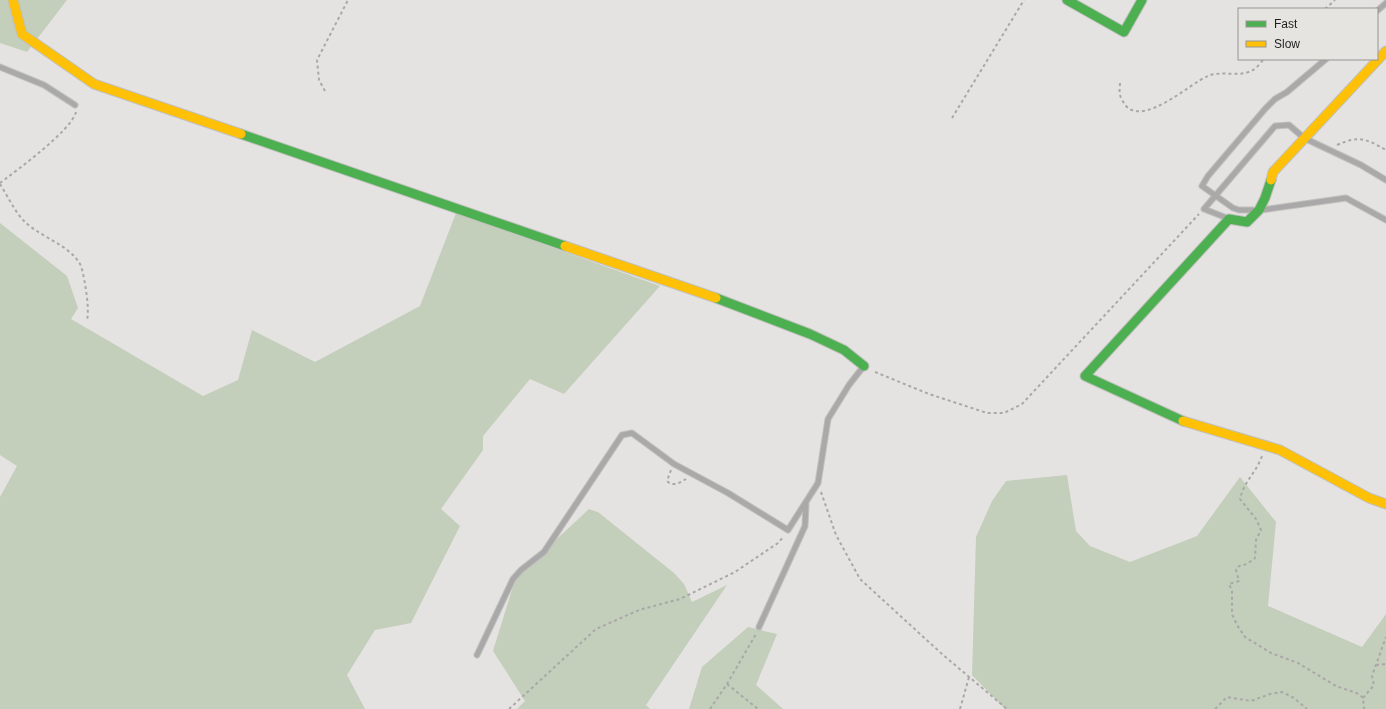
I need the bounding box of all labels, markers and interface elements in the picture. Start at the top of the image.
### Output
legend [1238,8,1378,60]
text: Fast [1274,17,1298,31]
text: Slow [1274,37,1300,51]

